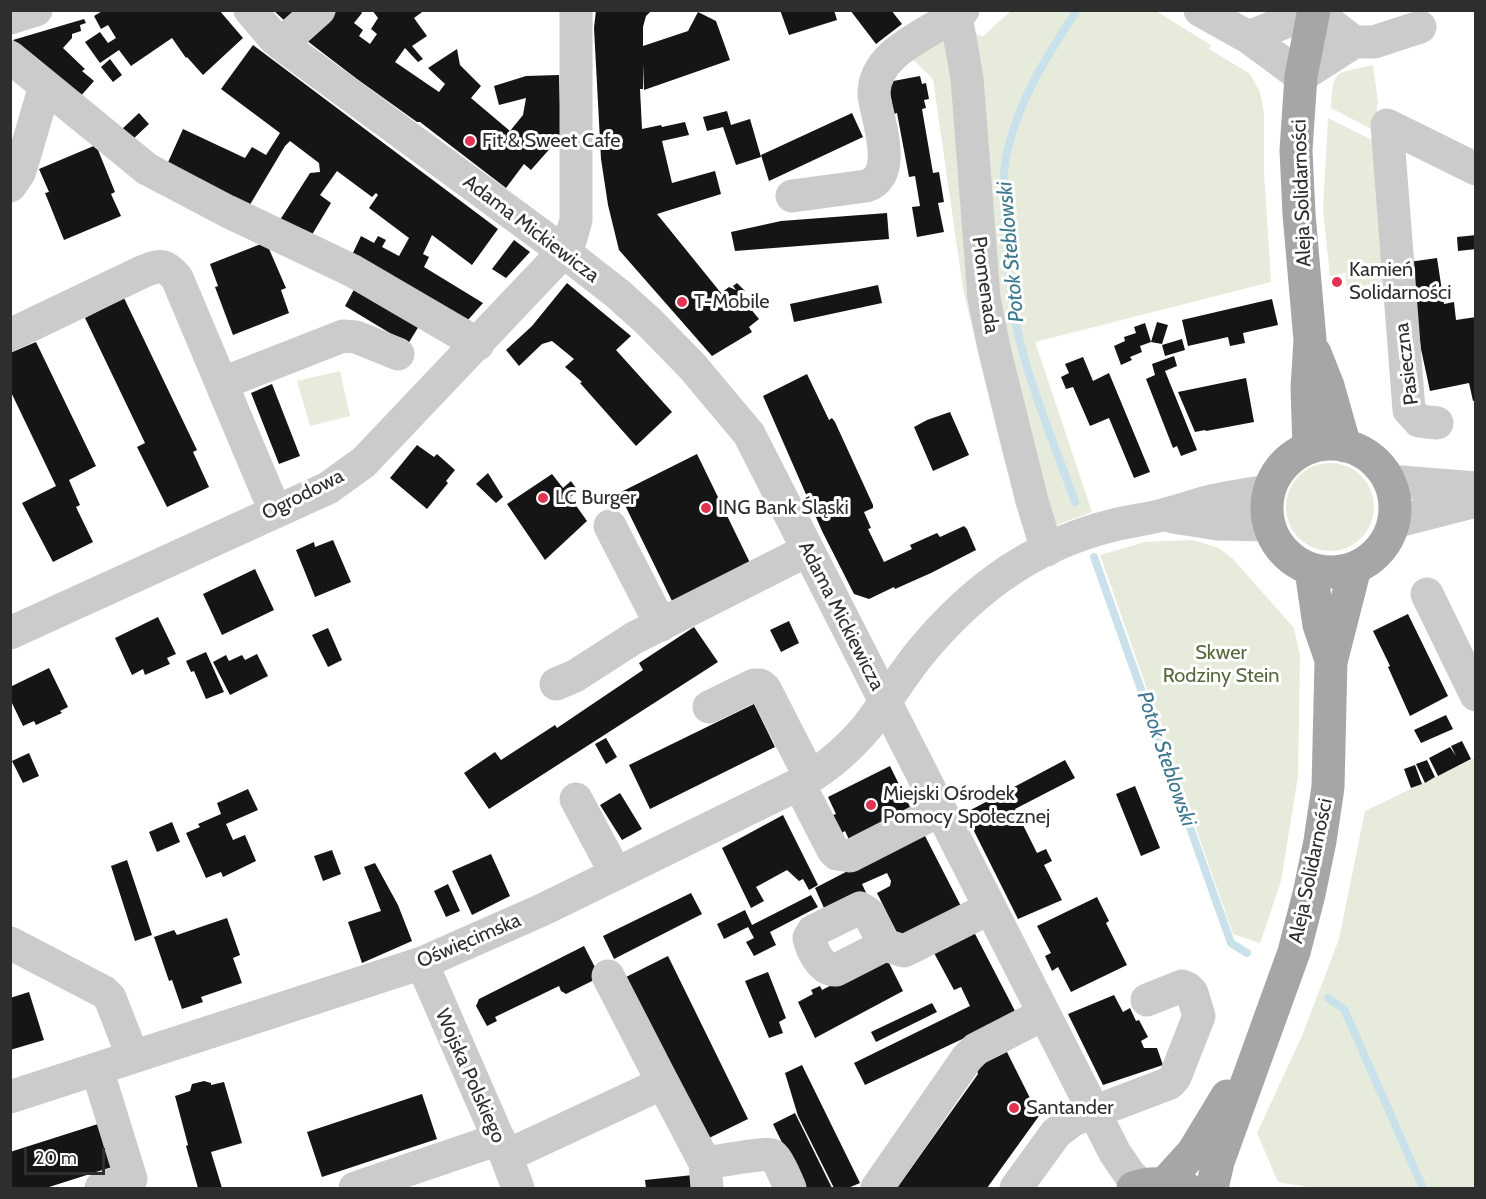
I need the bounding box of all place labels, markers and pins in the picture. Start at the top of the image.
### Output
place label: Fit & Sweet Cafe [482,129,621,153]
marker: Fit & Sweet Cafe [463,134,477,148]
place label: Kamień Solidarności [1349,258,1451,305]
marker: Kamień Solidarności [1330,275,1344,289]
place label: T-Mobile [694,290,770,314]
marker: T-Mobile [675,295,689,309]
place label: LC Burger [555,486,636,510]
marker: LC Burger [536,491,550,505]
place label: ING Bank Śląski [718,496,849,520]
marker: ING Bank Śląski [699,501,713,515]
place label: Miejski Ośrodek Pomocy Społecznej [883,782,1050,829]
marker: Miejski Ośrodek Pomocy Społecznej [864,798,878,812]
place label: Santander [1026,1096,1113,1120]
marker: Santander [1007,1101,1021,1115]

